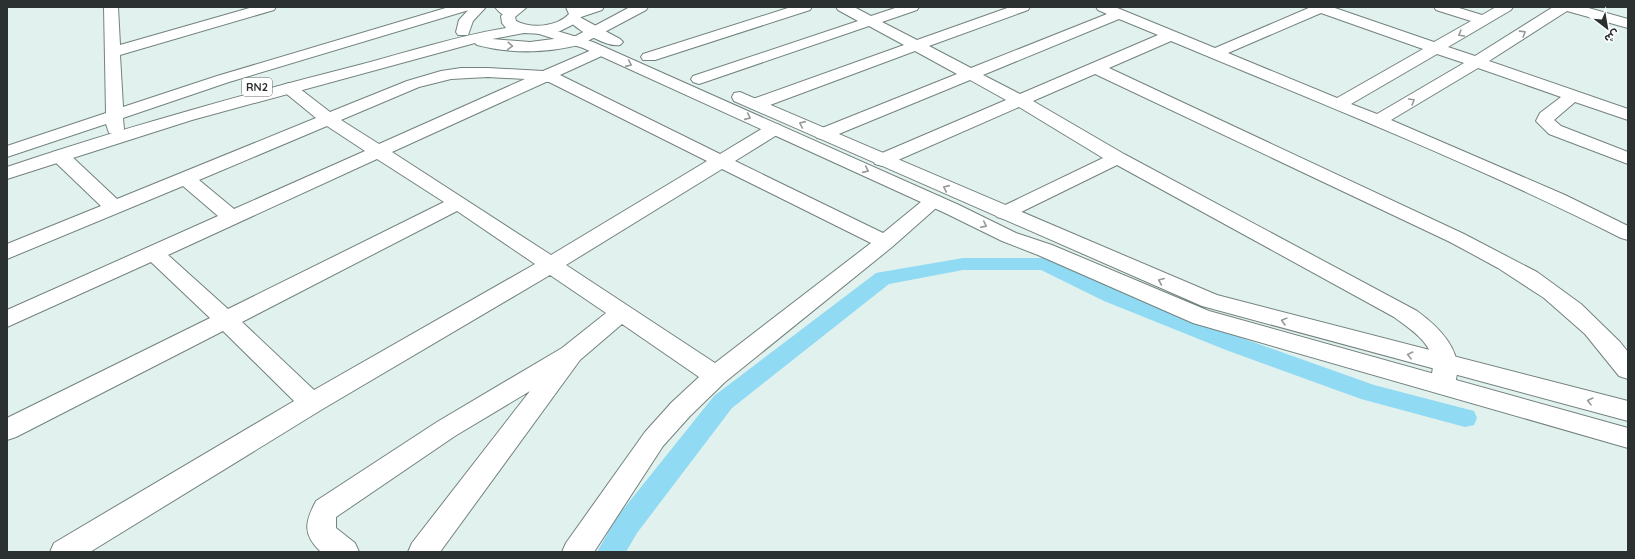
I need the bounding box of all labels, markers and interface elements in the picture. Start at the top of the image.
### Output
north arrow [1587,8,1627,48]
text: ش [1602,27,1622,46]
one-way arrow [1458,29,1465,37]
one-way arrow [1519,30,1526,38]
one-way arrow [507,42,513,51]
one-way arrow [626,59,633,67]
road number: RN2 [242,78,272,96]
one-way arrow [1408,98,1415,105]
one-way arrow [743,112,751,120]
one-way arrow [799,121,806,129]
one-way arrow [863,166,870,174]
one-way arrow [943,185,951,193]
one-way arrow [980,220,988,228]
one-way arrow [1158,277,1165,285]
one-way arrow [1281,318,1288,326]
one-way arrow [1407,351,1414,360]
one-way arrow [1587,397,1594,406]

